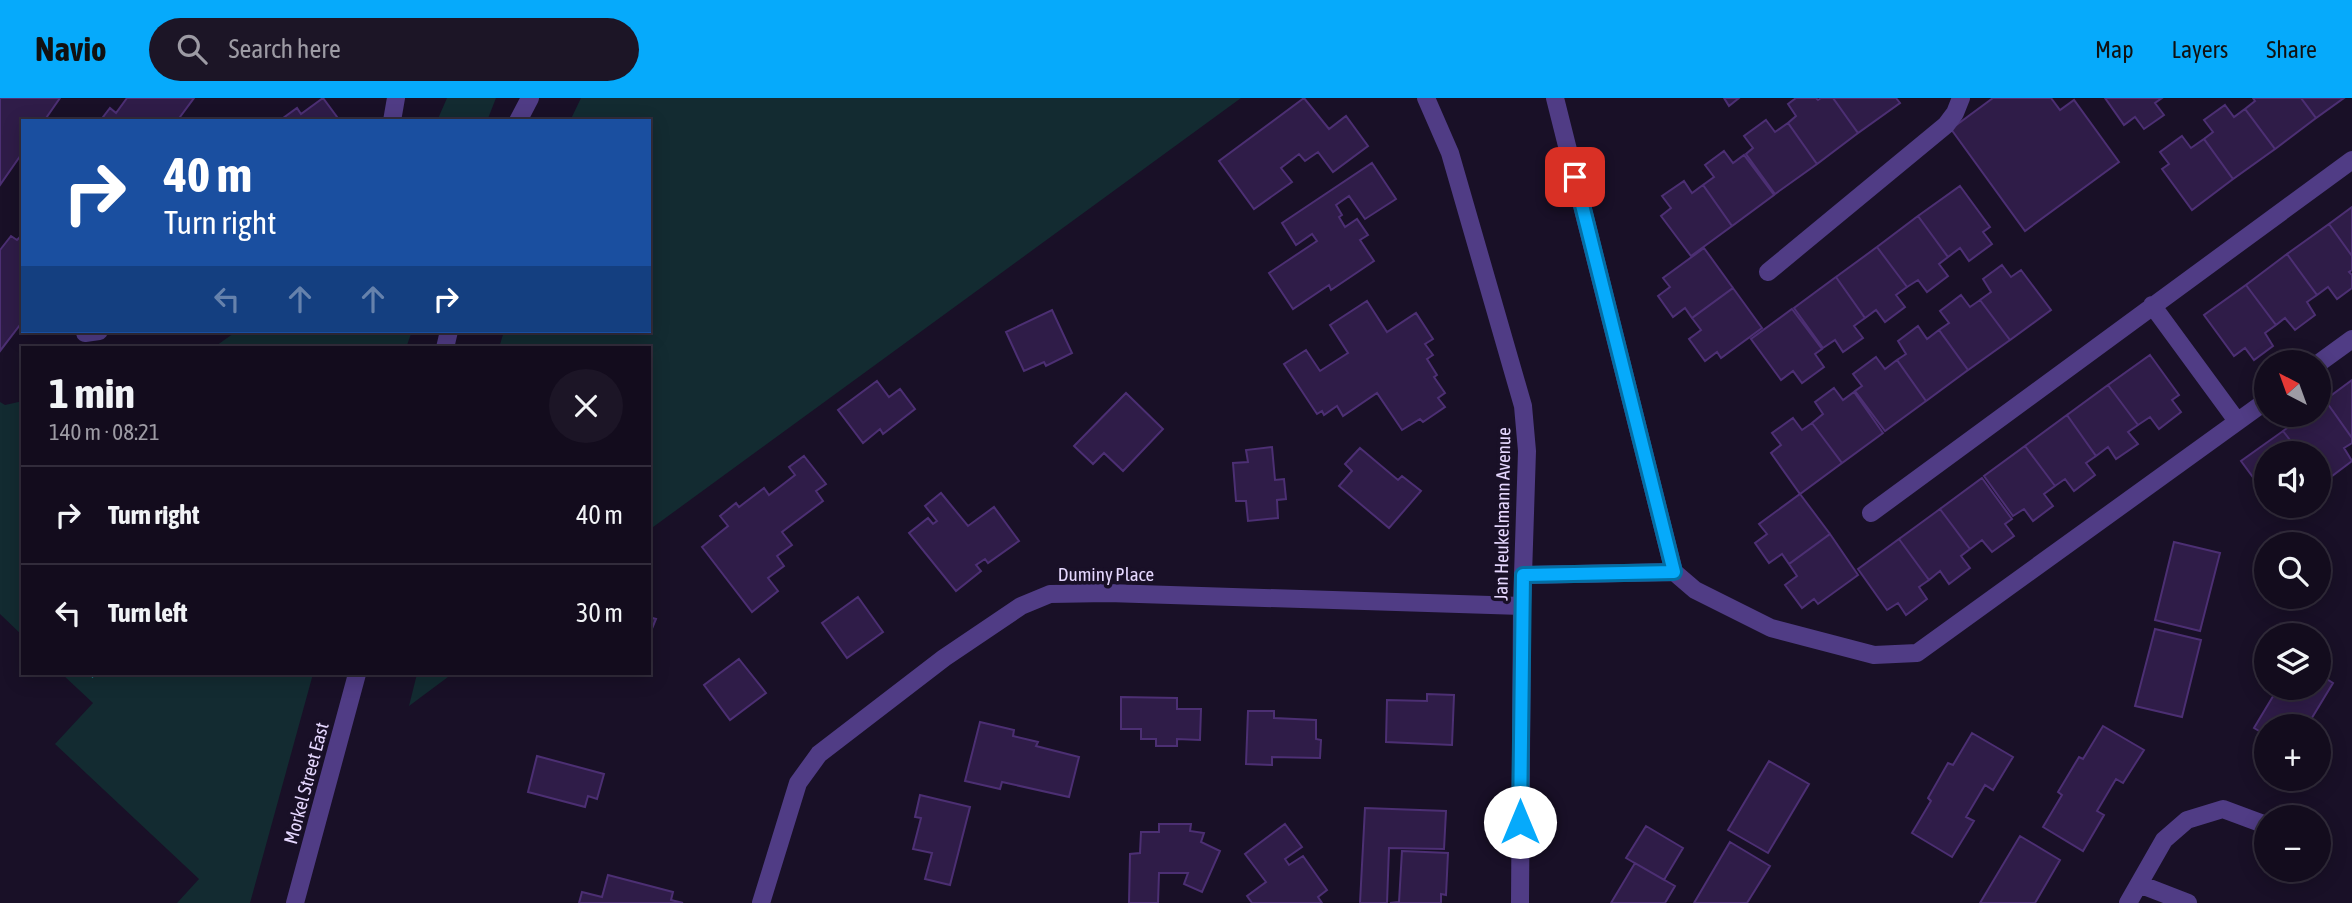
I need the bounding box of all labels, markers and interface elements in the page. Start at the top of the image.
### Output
search box [149,18,639,81]
text: Navio [35,30,107,68]
icon: search [173,30,211,68]
text: Search here [229,34,341,64]
text: Map [2095,36,2134,63]
text: Layers [2172,36,2228,63]
text: Share [2266,36,2317,63]
text: 40 m [164,146,252,202]
icon: right [49,147,140,238]
pin [1545,147,1605,207]
icon: arrive [1556,158,1594,196]
text: Turn right [164,204,277,241]
icon: left [208,280,246,318]
icon: ahead [281,280,319,318]
icon: ahead [354,280,392,318]
icon: right [427,280,465,318]
north arrow [2254,350,2331,427]
map controls [2254,350,2331,882]
text: 1 min [49,369,135,417]
button: close [549,369,623,443]
text: 140 m · 08:21 [49,419,160,445]
street label: Jan Heukelmann Avenue [1489,427,1515,601]
button: sound [2254,441,2331,518]
icon: right [49,496,87,534]
text: Turn right [108,500,199,530]
text: 40 m [576,500,623,530]
button: search [2254,532,2331,609]
street label: Duminy Place [1058,563,1154,585]
icon: left [49,594,87,632]
text: Turn left [108,598,188,628]
text: 30 m [576,598,623,628]
button: layers [2254,623,2331,700]
button: + [2254,714,2331,791]
street label: Morkel Street East [279,720,333,846]
position arrow [1483,785,1557,859]
button: − [2254,805,2331,882]

